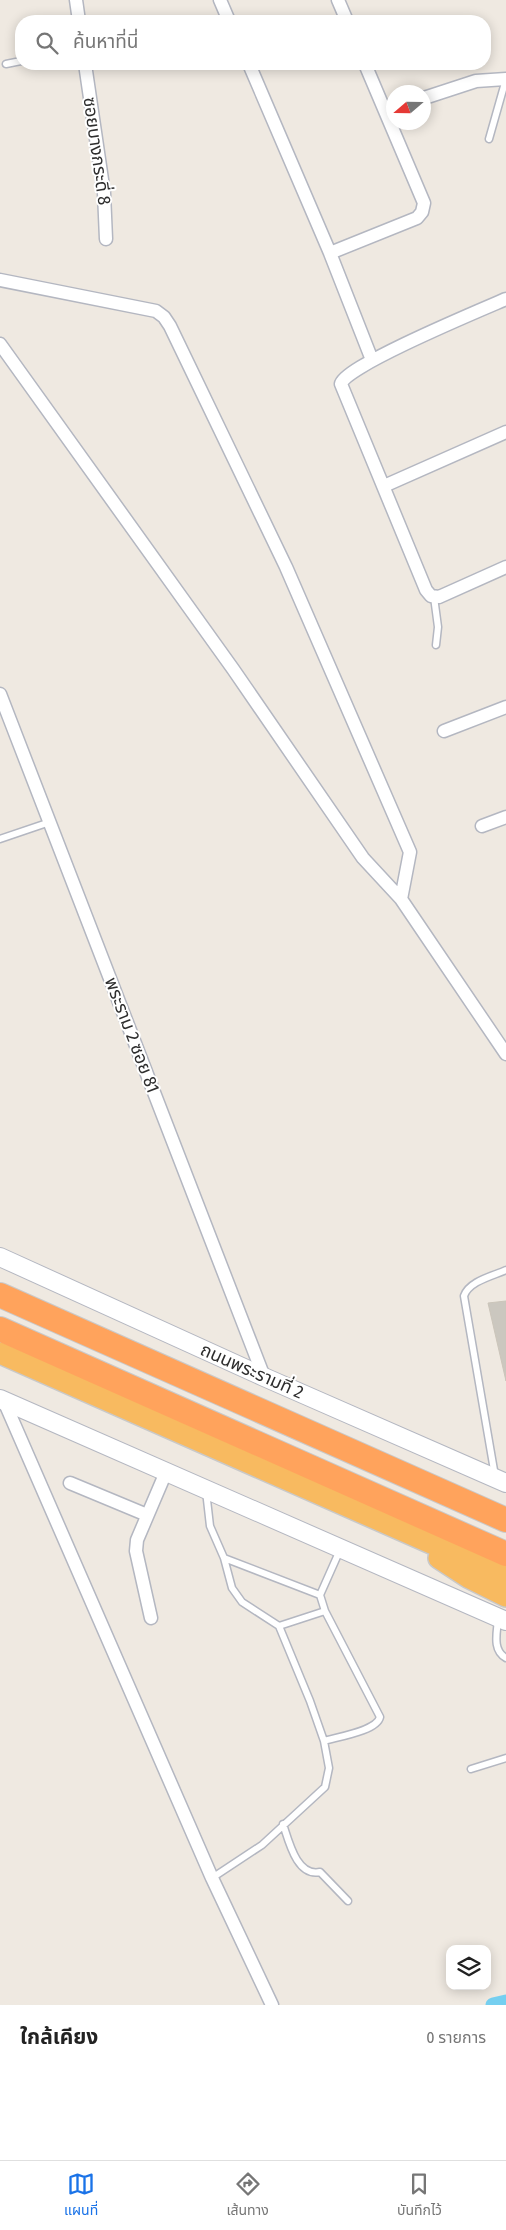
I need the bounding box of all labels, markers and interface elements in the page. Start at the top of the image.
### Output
search box [15,15,491,70]
icon: search [33,29,61,57]
text: ค้นหาที่นี่ [73,30,138,53]
north arrow [386,85,431,130]
street label: ซอยบางกระดี่ 8 [79,95,117,206]
street label: พระราม 2 ซอย 81 [100,974,164,1096]
street label: ถนนพระรามที่ 2 [197,1337,308,1404]
map controls [446,1945,491,1990]
button: layers [446,1945,491,1990]
text: ใกล้เคียง [20,2024,98,2050]
text: 0 รายการ [426,2028,486,2047]
tab: แผนที่ [64,2170,98,2221]
tab: เส้นทาง [226,2170,269,2221]
tab: บันทึกไว้ [397,2170,442,2221]

